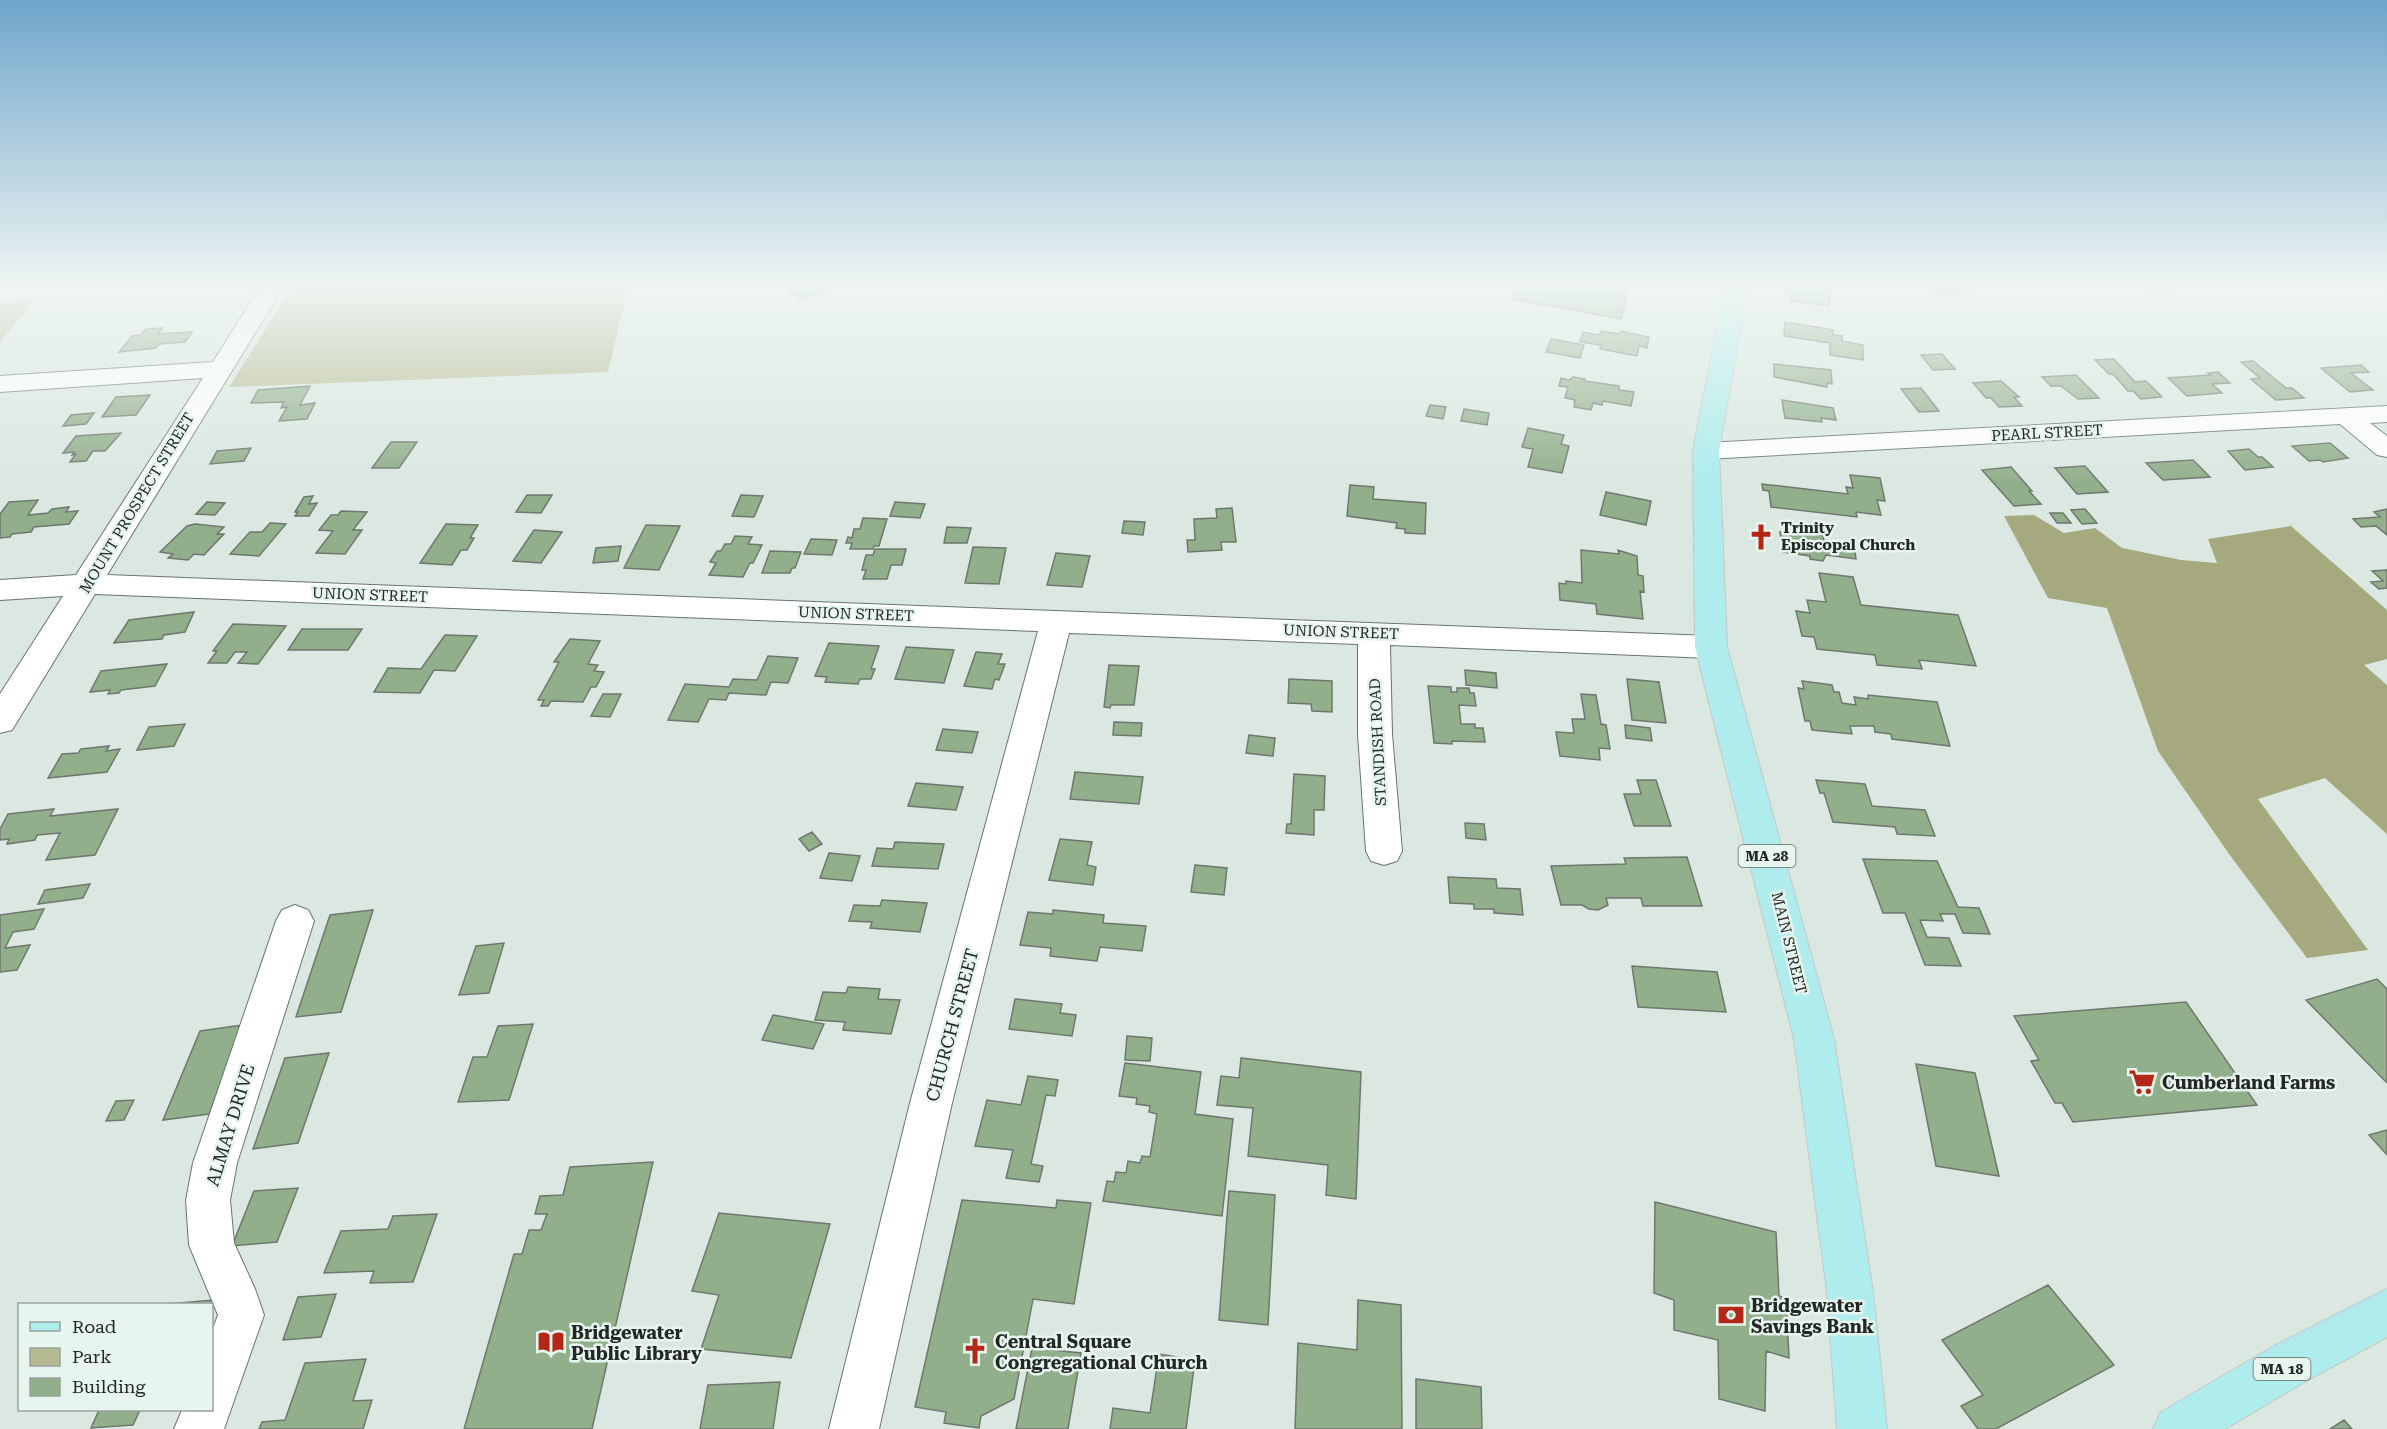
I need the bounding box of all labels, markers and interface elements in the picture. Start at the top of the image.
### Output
street label: MOUNT PROSPECT STREET [76,409,198,597]
street label: PEARL STREET [1991,421,2103,445]
place label: Trinity Episcopal Church [1781,519,1915,554]
church icon: Trinity Episcopal Church [1746,522,1776,552]
street label: UNION STREET [312,584,428,606]
street label: UNION STREET [798,603,914,625]
street label: UNION STREET [1283,621,1399,643]
street label: STANDISH ROAD [1366,678,1390,806]
road number: MA 28 [1738,845,1796,867]
street label: MAIN STREET [1768,890,1810,996]
street label: CHURCH STREET [921,946,983,1104]
street label: ALMAY DRIVE [201,1061,259,1189]
supermarket icon: Cumberland Farms [2127,1067,2157,1097]
place label: Cumberland Farms [2162,1072,2335,1093]
place label: Bridgewater Savings Bank [1751,1295,1875,1337]
bank icon: Bridgewater Savings Bank [1716,1300,1746,1330]
legend [18,1303,213,1411]
text: Road [72,1316,117,1337]
place label: Bridgewater Public Library [571,1322,702,1364]
library icon: Bridgewater Public Library [536,1327,566,1357]
place label: Central Square Congregational Church [995,1331,1208,1373]
church icon: Central Square Congregational Church [960,1336,990,1366]
text: Park [72,1346,112,1367]
road number: MA 18 [2254,1358,2310,1380]
text: Building [72,1376,146,1397]

